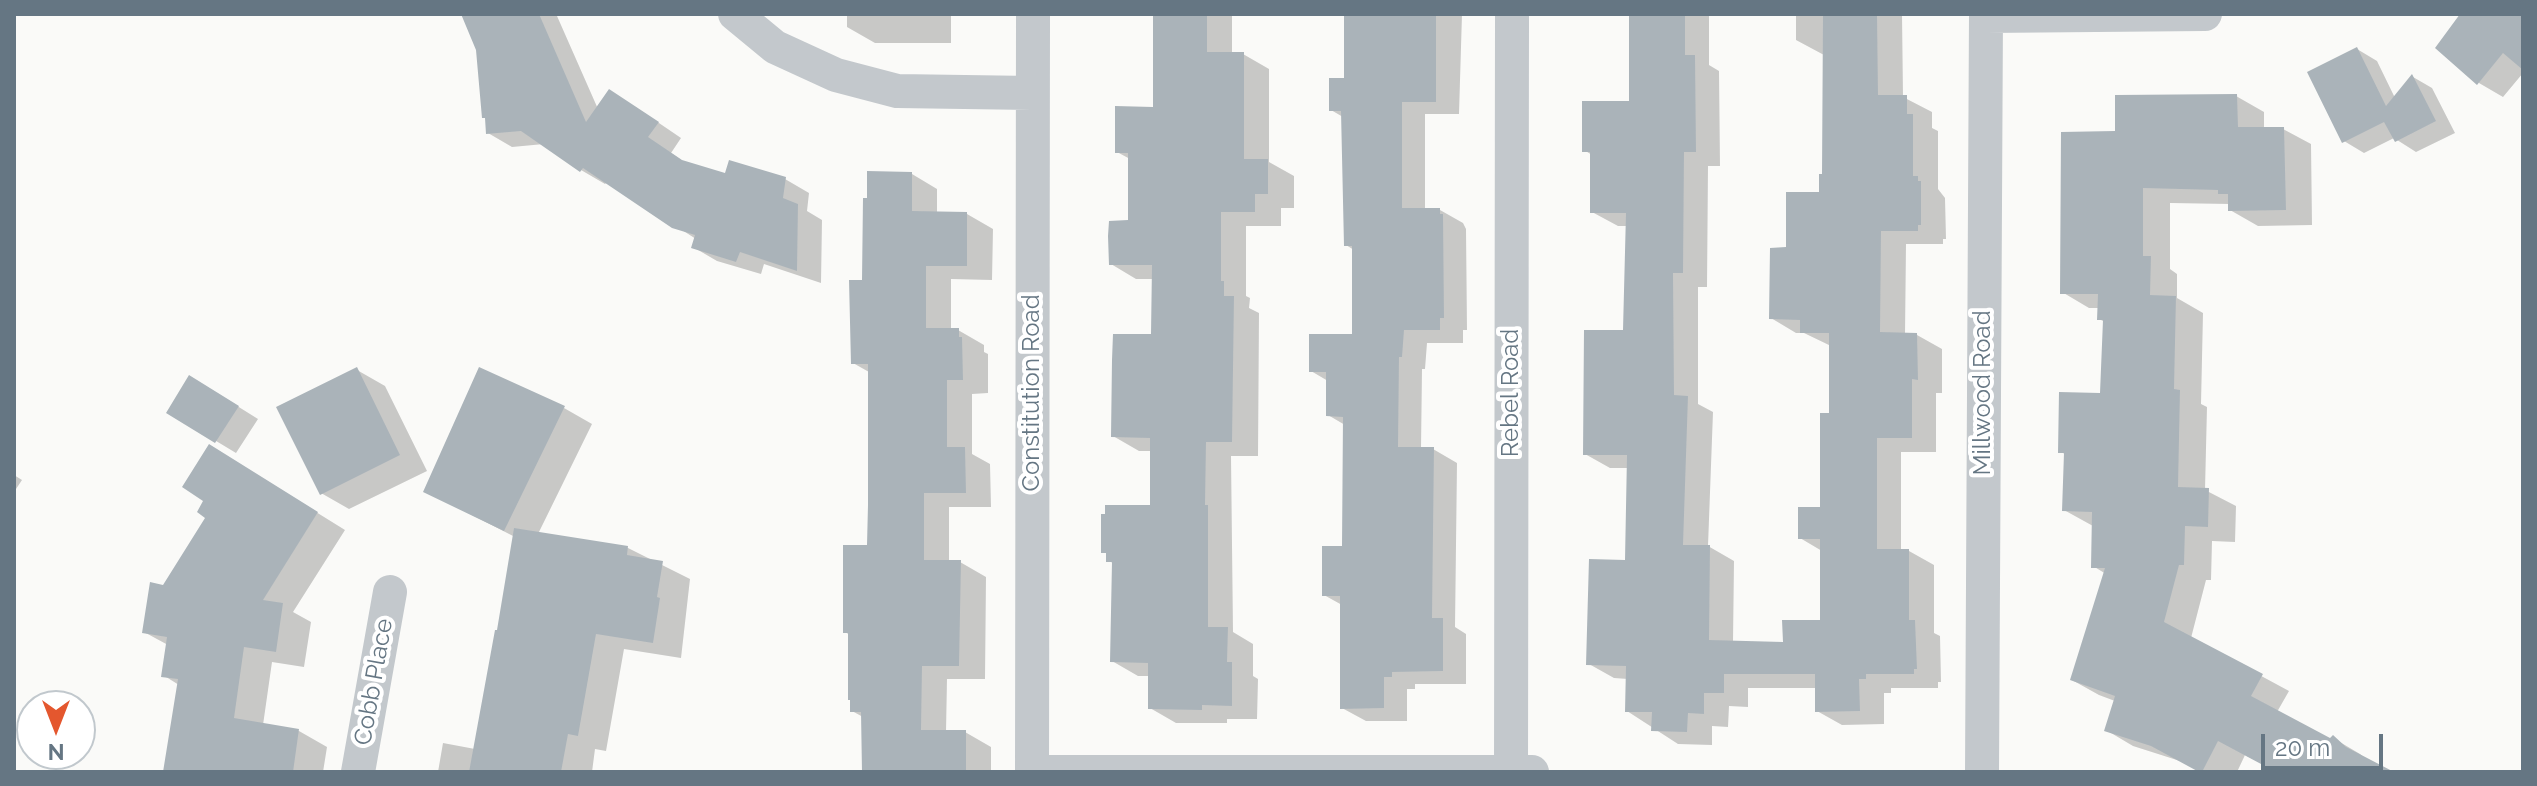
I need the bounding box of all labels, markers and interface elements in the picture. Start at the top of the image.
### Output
street label: Constitution Road [1018,294,1046,492]
street label: Millwood Road [1969,310,1997,476]
street label: Rebel Road [1497,329,1525,457]
street label: Cobb Place [349,616,399,748]
north arrow [16,690,96,770]
scale bar [2265,718,2387,768]
text: 20 m [2275,733,2330,762]
text: N [48,739,64,765]

